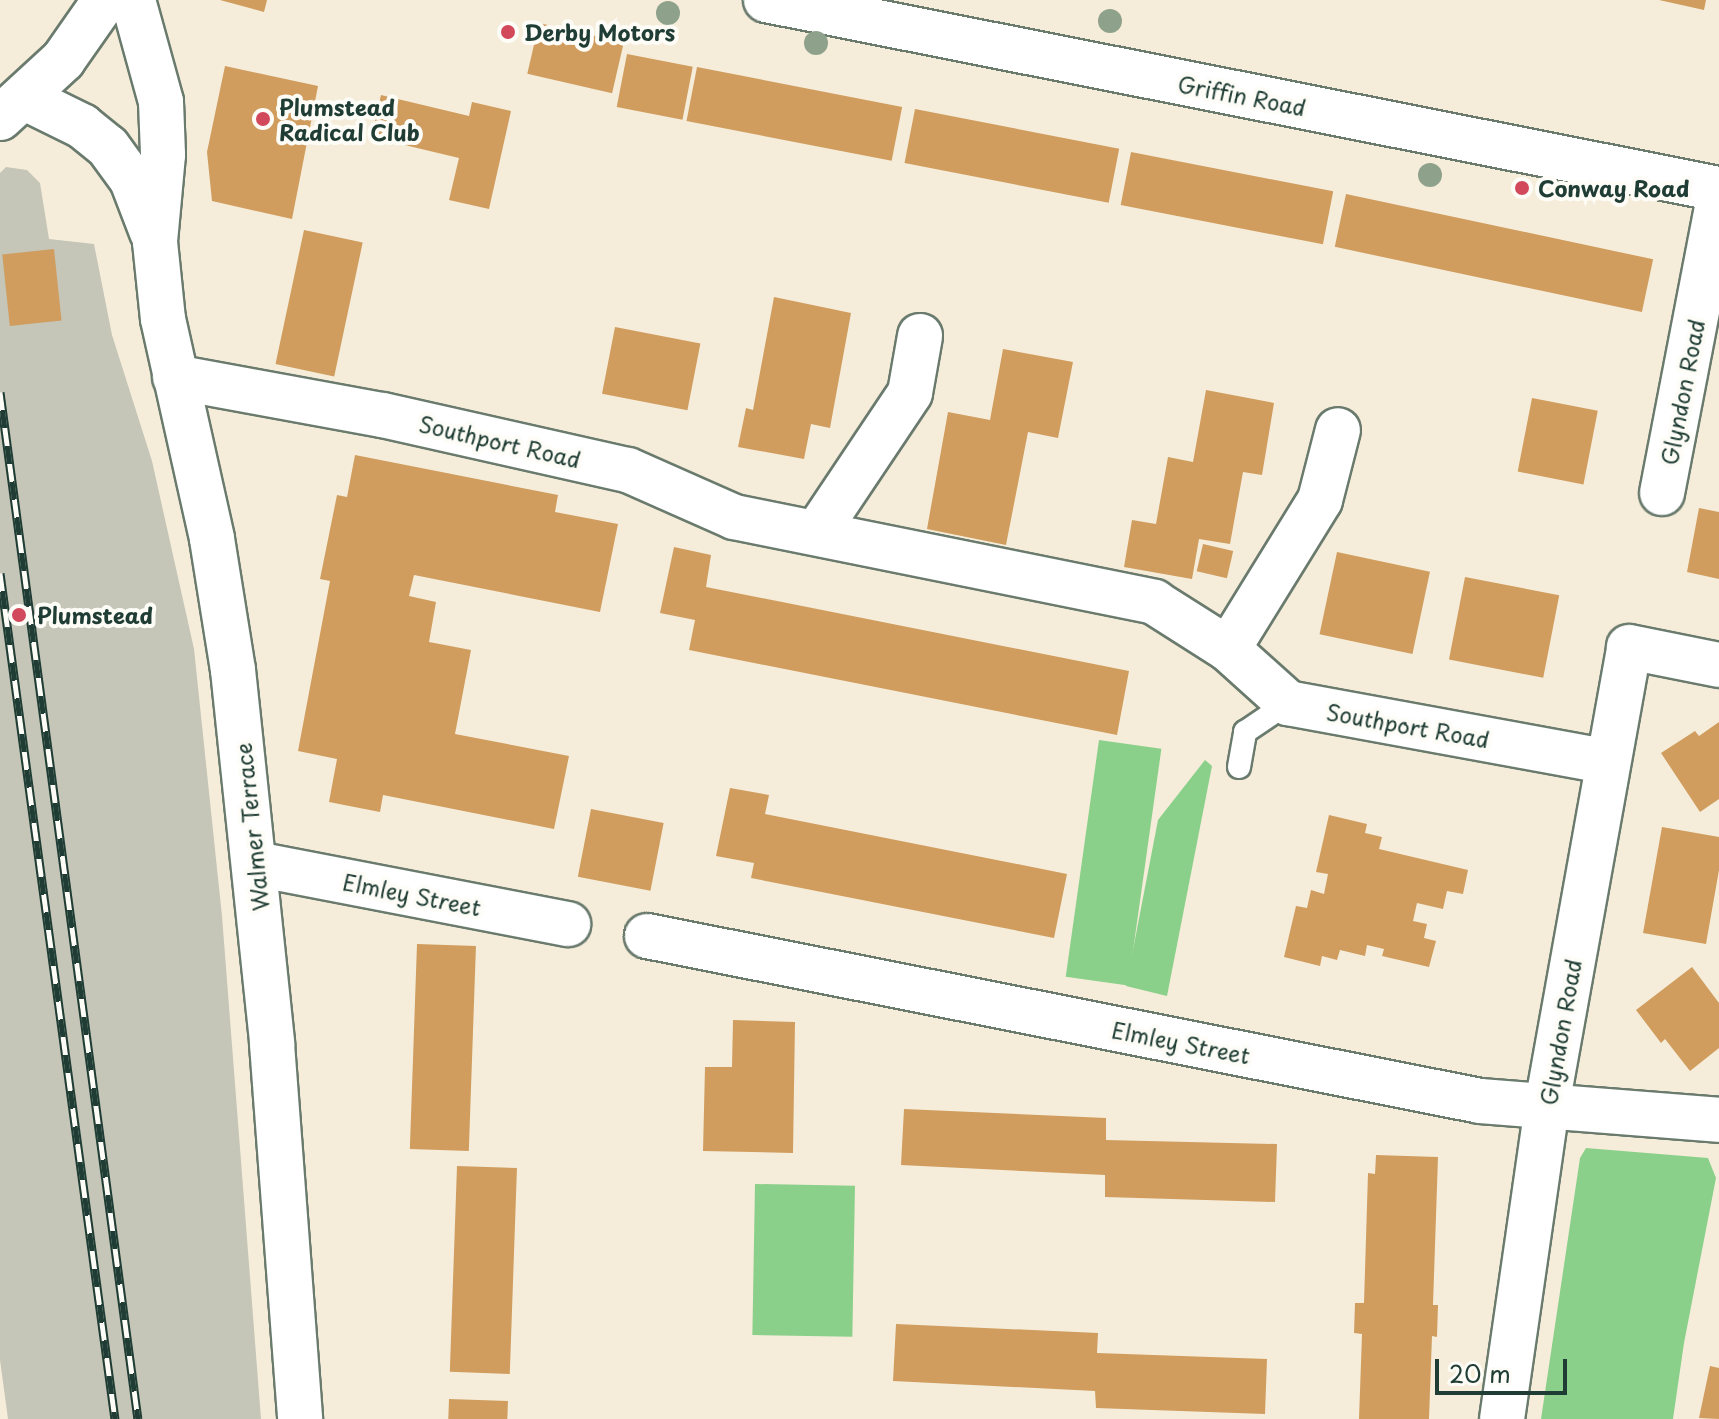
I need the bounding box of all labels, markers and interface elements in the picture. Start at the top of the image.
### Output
place label: Derby Motors [524,19,677,45]
marker: Derby Motors [499,23,517,41]
street label: Griffin Road [1175,70,1309,120]
place label: Plumstead Radical Club [279,93,420,144]
marker: Plumstead Radical Club [254,110,272,128]
place label: Conway Road [1538,175,1689,201]
marker: Conway Road [1513,179,1531,197]
street label: Glyndon Road [1655,317,1709,467]
street label: Southport Road [417,410,583,472]
place label: Plumstead [37,602,153,628]
marker: Plumstead [8,604,30,626]
street label: Southport Road [1325,698,1491,752]
street label: Walmer Terrace [229,741,273,913]
street label: Elmley Street [340,868,484,920]
street label: Glyndon Road [1534,957,1586,1107]
street label: Elmley Street [1109,1016,1253,1068]
scale bar [1439,1343,1571,1393]
text: 20 m [1449,1355,1511,1391]

